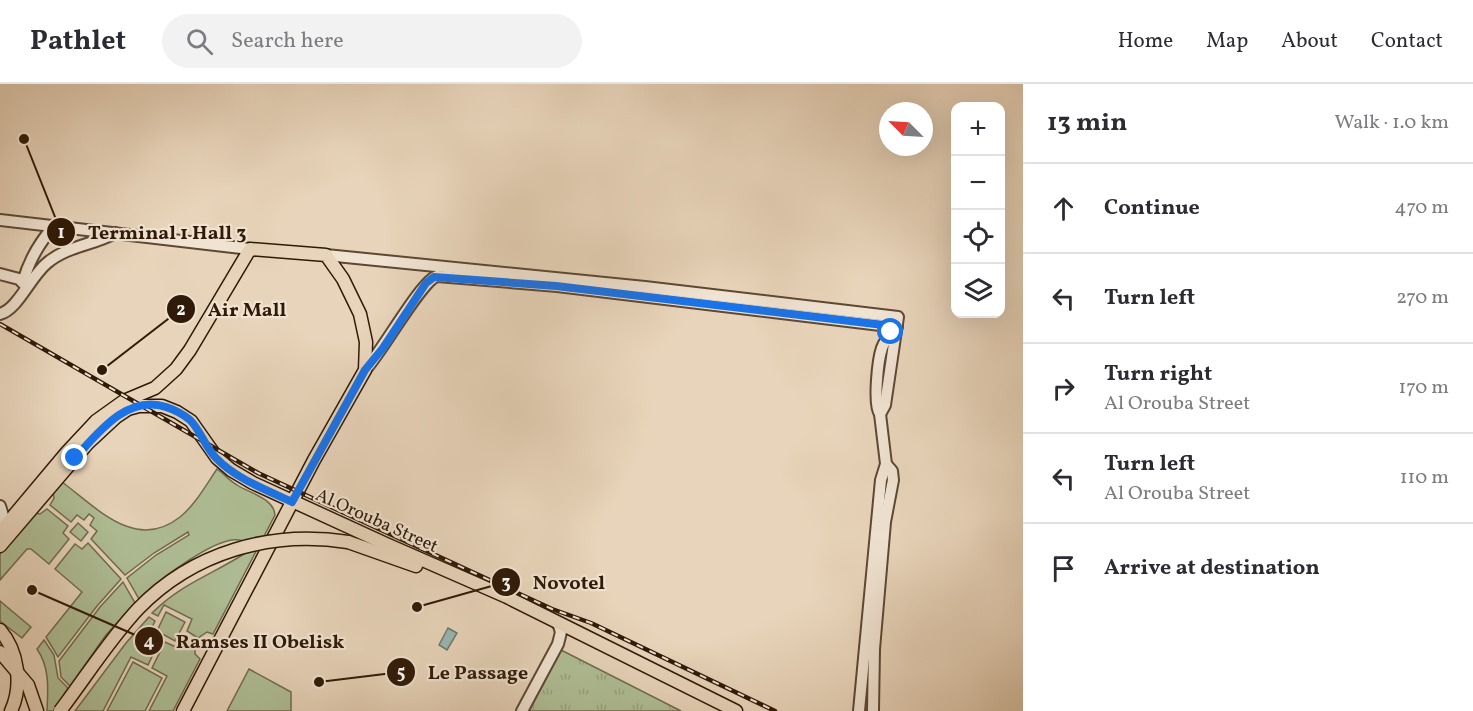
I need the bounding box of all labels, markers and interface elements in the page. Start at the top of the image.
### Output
search box [162,14,582,68]
text: Pathlet [30,22,126,61]
icon: search [183,25,216,58]
text: Search here [231,26,344,57]
text: Home [1118,27,1173,56]
text: Map [1206,27,1248,56]
text: About [1281,27,1338,56]
text: Contact [1371,27,1443,56]
north arrow [879,102,933,156]
map controls [951,102,1005,318]
button: + [951,102,1005,156]
text: 13 min [1047,105,1127,141]
text: Walk · 1.0 km [1334,109,1449,137]
button: − [951,156,1005,210]
icon: ahead [1047,192,1080,225]
text: Continue [1104,193,1200,224]
text: 470 m [1394,194,1449,222]
button: locate [951,210,1005,264]
callout: Terminal 1 Hall 3 [46,213,259,251]
text: Terminal 1 Hall 3 [88,220,246,248]
text: 1 [57,221,65,246]
button: layers [951,264,1005,318]
icon: left [1047,282,1080,315]
text: Turn left [1104,283,1195,314]
text: 270 m [1396,284,1449,312]
callout: Air Mall [166,290,299,328]
text: Air Mall [208,297,286,325]
text: 2 [176,298,186,323]
route start [877,318,903,344]
text: Turn right [1104,359,1212,390]
icon: right [1047,372,1080,405]
text: 170 m [1399,374,1449,402]
text: Al Orouba Street [1104,390,1250,418]
route end [61,444,87,470]
text: Turn left [1104,449,1195,480]
icon: left [1047,462,1080,495]
text: 110 m [1400,464,1449,492]
text: Al Orouba Street [1104,480,1250,508]
street label: Al Orouba Street [311,483,442,560]
icon: arrive [1047,552,1080,585]
text: Arrive at destination [1104,553,1320,584]
callout: Novotel [491,563,617,601]
text: Novotel [533,570,605,598]
text: 3 [501,571,511,596]
callout: Ramses II Obelisk [134,622,357,660]
text: Ramses II Obelisk [176,629,344,657]
text: 4 [144,630,155,655]
callout: Le Passage [386,653,540,691]
text: Le Passage [428,660,528,688]
text: 5 [397,661,405,686]

